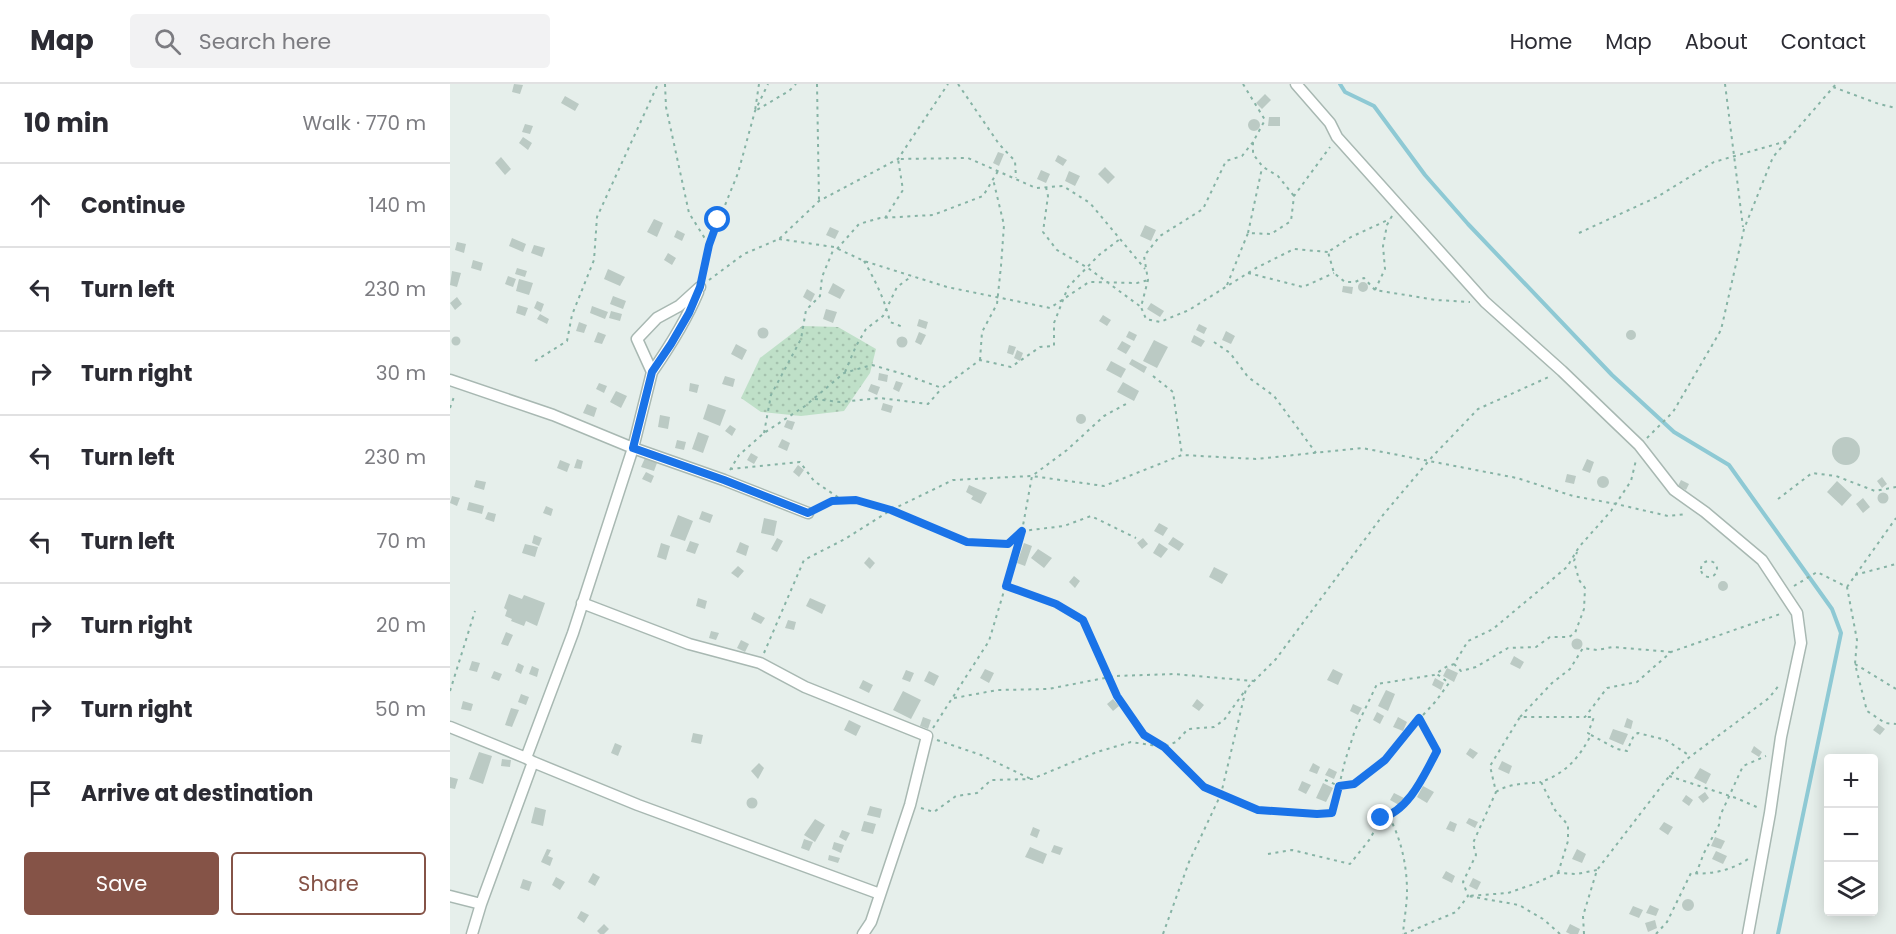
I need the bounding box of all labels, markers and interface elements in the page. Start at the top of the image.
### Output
search box [130,14,550,68]
text: Map [30,21,94,60]
icon: search [151,25,184,58]
text: Search here [199,26,331,57]
text: Home [1510,27,1572,56]
text: Map [1605,27,1652,56]
text: About [1685,27,1748,56]
text: Contact [1781,27,1866,56]
text: 10 min [24,105,109,141]
text: Walk · 770 m [302,109,426,137]
icon: ahead [24,189,57,222]
text: Continue [81,190,185,221]
text: 140 m [369,191,426,219]
route start [704,206,730,232]
icon: left [24,273,57,306]
text: Turn left [81,274,175,305]
text: 230 m [364,275,426,303]
icon: right [24,357,57,390]
text: Turn right [81,358,192,389]
text: 30 m [376,359,426,387]
icon: left [24,441,57,474]
text: Turn left [81,442,175,473]
text: 230 m [364,443,426,471]
icon: left [24,525,57,558]
text: Turn left [81,526,175,557]
text: 70 m [377,527,426,555]
icon: right [24,609,57,642]
text: Turn right [81,610,192,641]
text: 20 m [376,611,426,639]
icon: right [24,693,57,726]
text: Turn right [81,694,192,725]
text: 50 m [375,695,426,723]
map controls [1824,754,1878,916]
button: + [1824,754,1878,808]
icon: arrive [24,777,57,810]
text: Arrive at destination [81,778,313,809]
route end [1367,804,1393,830]
button: − [1824,808,1878,862]
button: Save [24,852,219,915]
button: Share [231,852,426,915]
button: layers [1824,862,1878,916]

